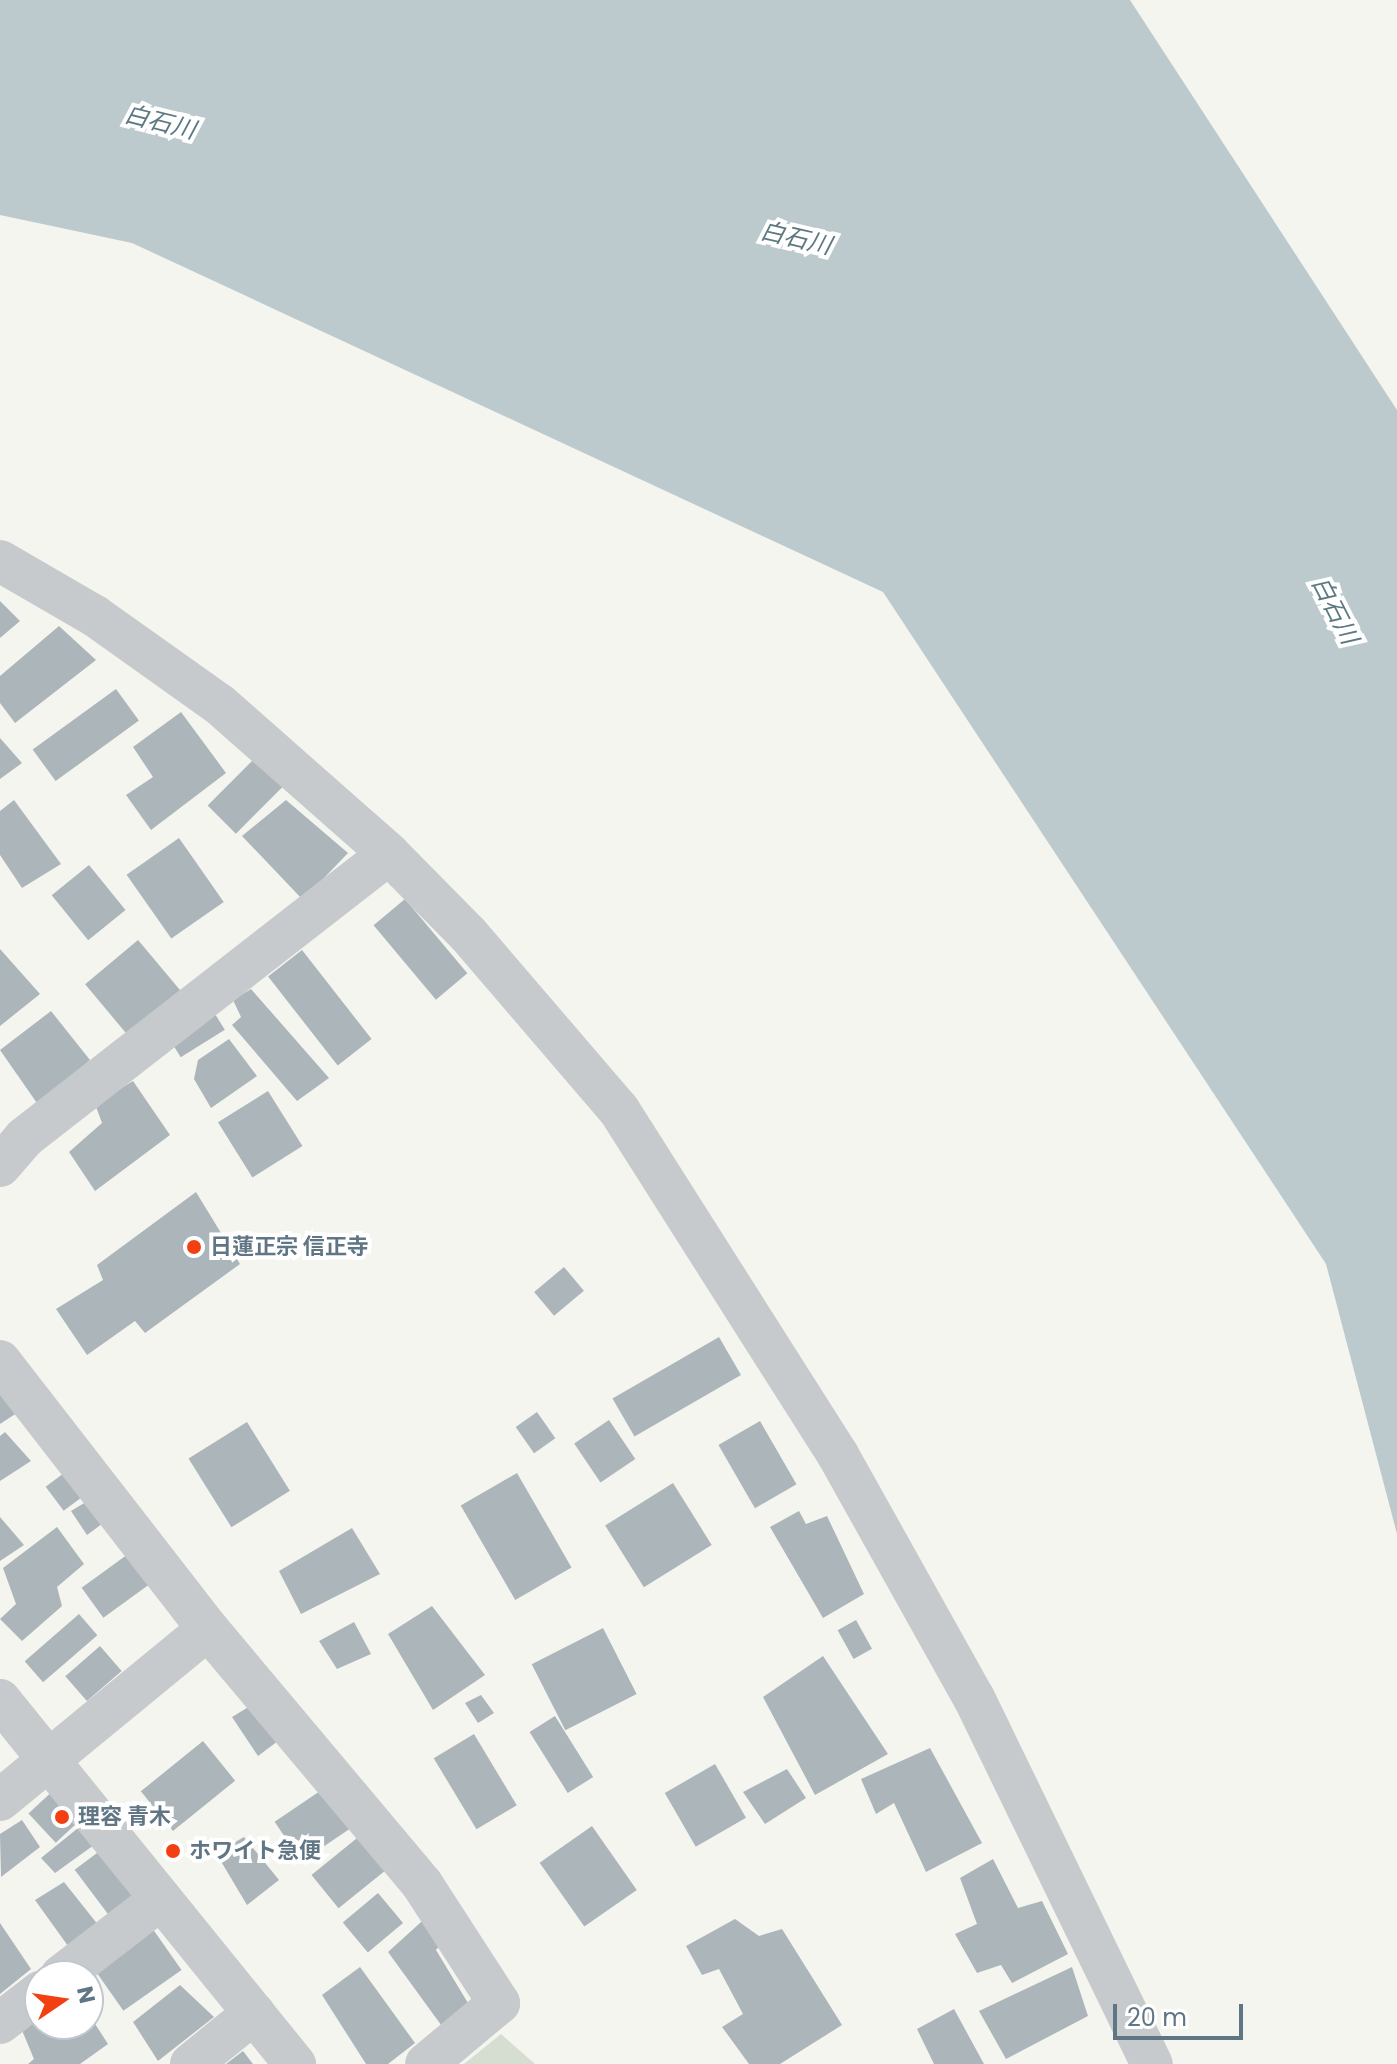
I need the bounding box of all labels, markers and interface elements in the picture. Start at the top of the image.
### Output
water label: 白石川 [122,99,198,145]
water label: 白石川 [758,216,834,260]
water label: 白石川 [1306,571,1364,649]
place label: 日蓮正宗 信正寺 [210,1234,369,1260]
marker: 日蓮正宗 信正寺 [185,1238,203,1256]
place label: 理容 青木 [78,1804,171,1830]
marker: 理容 青木 [53,1808,71,1826]
place label: ホワイト急便 [189,1838,321,1864]
marker: ホワイト急便 [164,1842,182,1860]
north arrow [24,1960,104,2040]
text: N [69,1983,103,2006]
scale bar [1117,1988,1247,2038]
text: 20 m [1127,2001,1187,2034]

